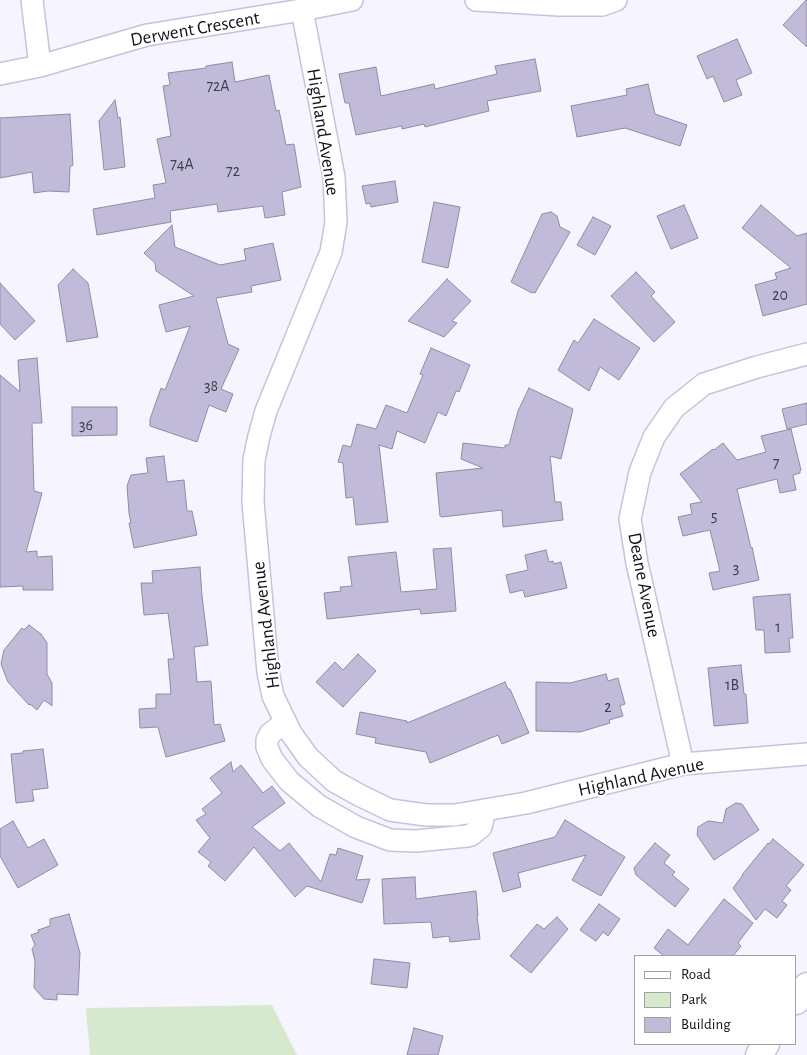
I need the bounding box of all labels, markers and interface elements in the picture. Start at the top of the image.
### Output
street label: Derwent Crescent [128,6,262,52]
street label: Highland Avenue [302,67,344,197]
house number: 72A [206,76,230,96]
house number: 74A [170,154,194,174]
house number: 72 [226,161,240,181]
house number: 20 [772,285,788,305]
house number: 38 [204,376,218,396]
house number: 36 [79,415,93,435]
house number: 7 [773,453,779,473]
house number: 5 [711,506,717,526]
street label: Deane Avenue [623,530,665,640]
house number: 3 [733,558,739,578]
street label: Highland Avenue [247,560,285,690]
house number: 1 [775,617,781,637]
house number: 1B [725,675,739,695]
house number: 2 [604,697,612,717]
street label: Highland Avenue [576,753,706,801]
legend [634,955,797,1045]
text: Road [681,967,711,982]
text: Park [681,992,707,1007]
text: Building [681,1017,731,1032]

